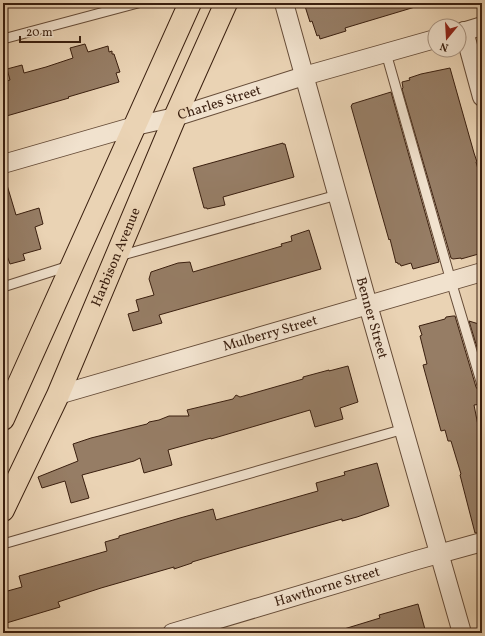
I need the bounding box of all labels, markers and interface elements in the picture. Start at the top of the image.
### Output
scale bar [20,18,80,44]
north arrow [427,18,467,58]
text: 20 m [26,25,53,41]
text: N [438,38,450,54]
street label: Charles Street [175,81,264,125]
street label: Harbison Avenue [87,204,145,310]
street label: Benner Street [351,275,392,361]
street label: Mulberry Street [221,311,320,356]
street label: Hawthorne Street [272,562,382,611]

